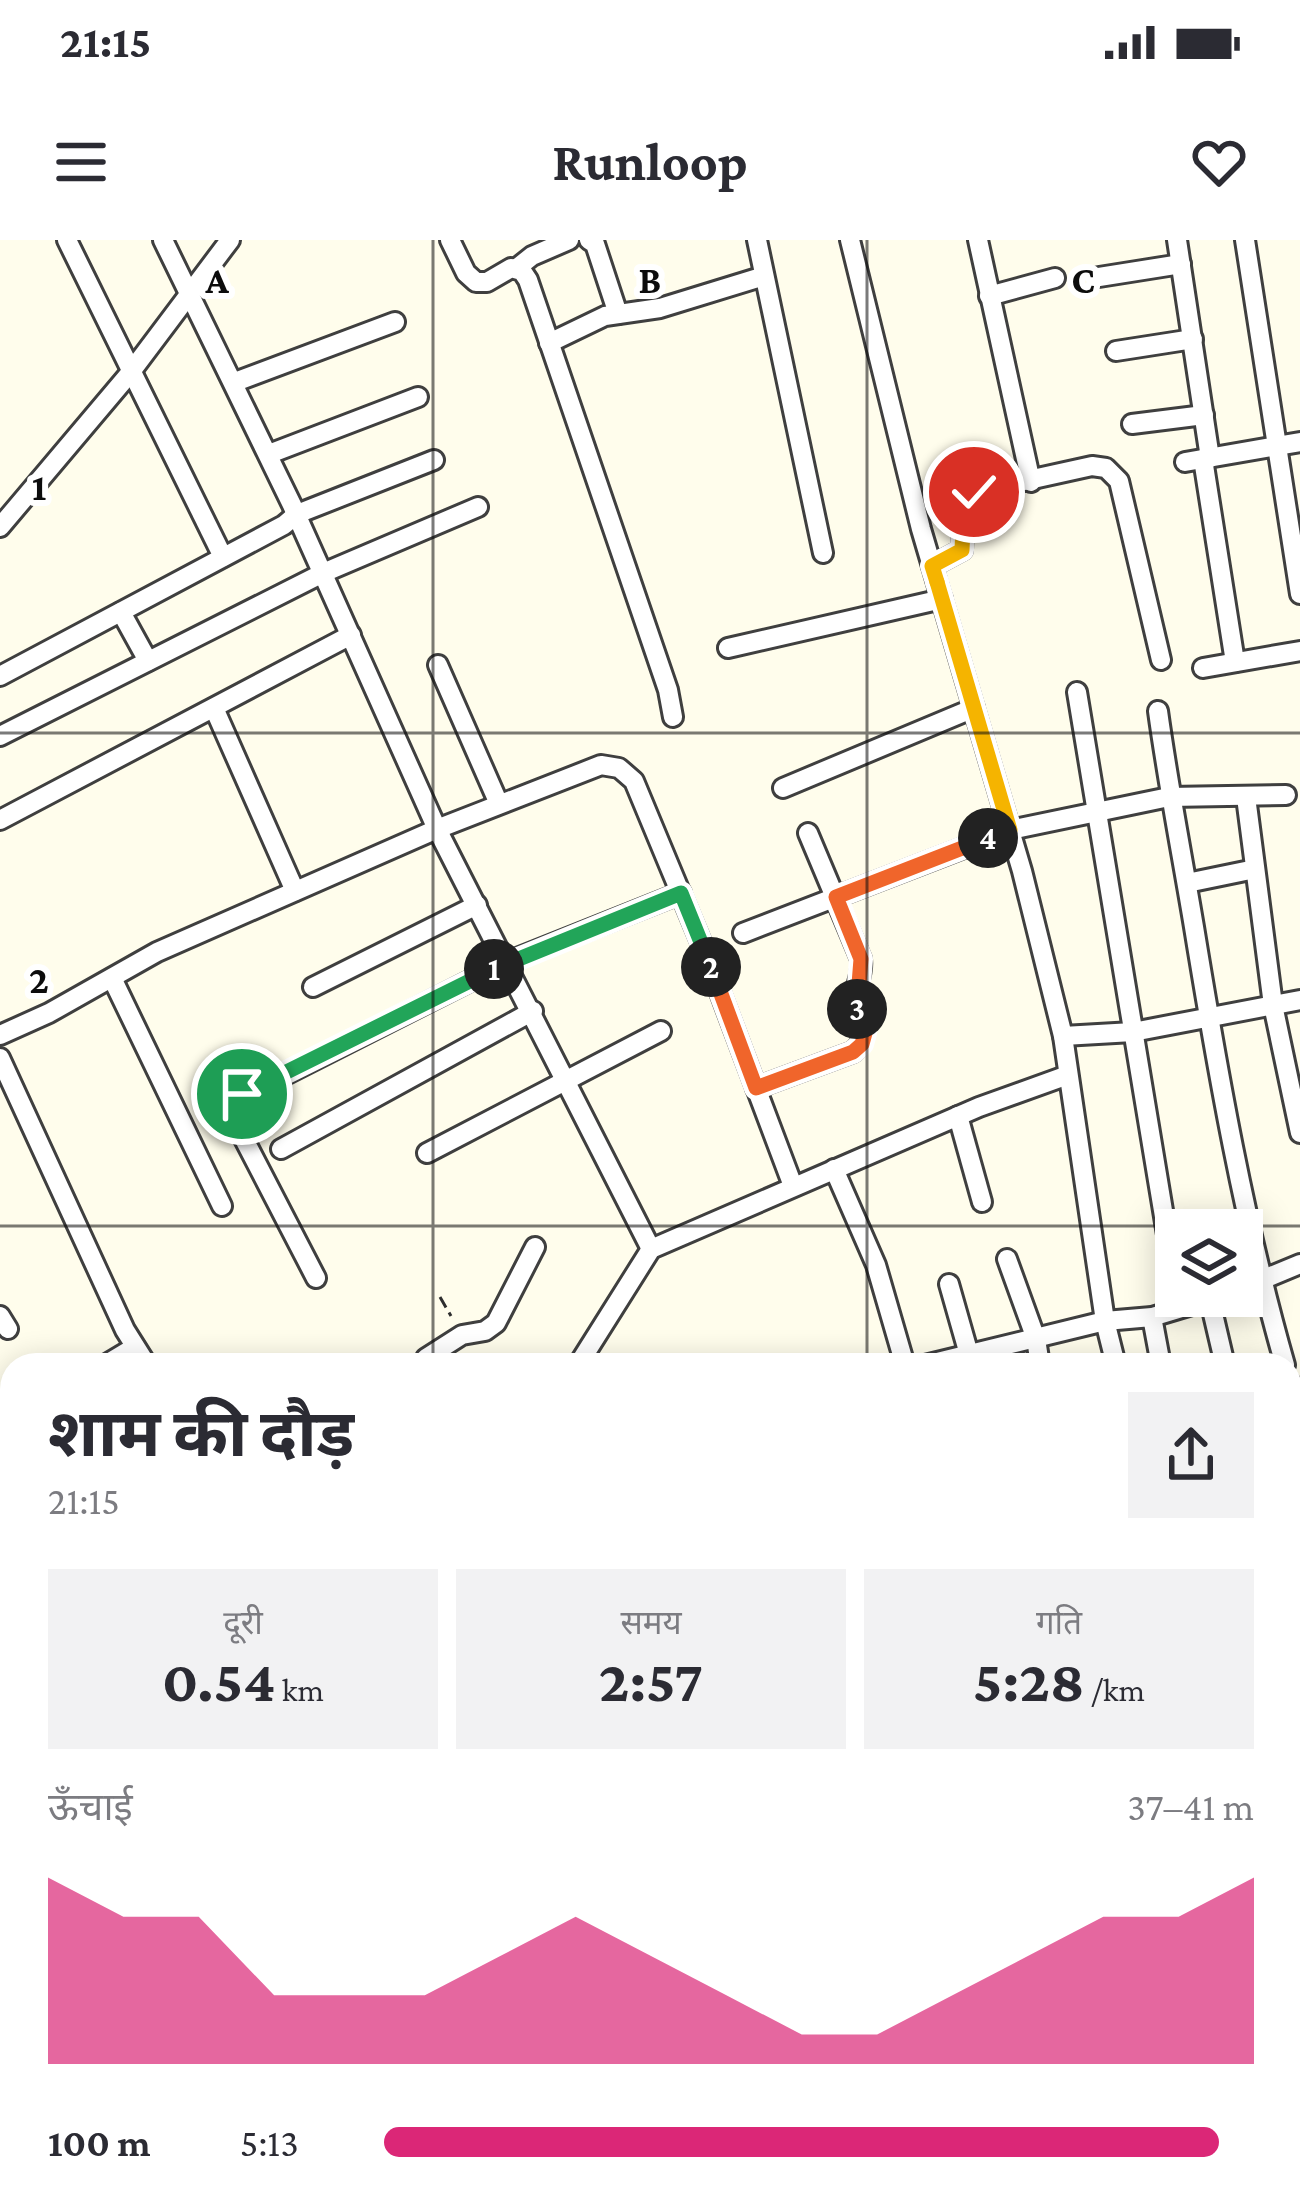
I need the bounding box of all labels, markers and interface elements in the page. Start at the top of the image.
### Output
text: 21:15 [60,17,151,67]
icon: menu [48,129,114,195]
icon: heart [1186,129,1252,195]
text: Runloop [552,132,748,192]
text: A [204,258,229,301]
text: B [639,258,661,301]
text: C [1071,258,1095,301]
pin [923,441,1025,543]
icon: check [941,459,1007,525]
text: 1 [32,465,46,508]
pin: 4 [958,808,1018,868]
text: 4 [979,819,997,856]
pin: 2 [681,937,741,997]
pin: 1 [464,939,524,999]
text: 2 [703,948,719,985]
text: 1 [488,950,500,987]
text: 2 [29,958,49,1001]
pin: 3 [827,979,887,1039]
text: 3 [849,990,865,1027]
pin [191,1043,293,1145]
icon: arrive [209,1061,275,1127]
map controls [1155,1209,1263,1317]
button: layers [1155,1209,1263,1317]
button: share [1128,1392,1254,1518]
text: शाम की दौड़ [48,1397,354,1470]
text: 21:15 [48,1479,120,1522]
text: दूरी [223,1604,263,1641]
text: समय [620,1604,682,1641]
text: गति [1036,1604,1082,1641]
text: 0.54 [162,1647,275,1714]
text: 2:57 [599,1647,703,1714]
text: 5:28 [973,1647,1085,1714]
text: km [275,1671,324,1708]
text: /km [1085,1671,1145,1708]
text: ऊँचाई [48,1785,133,1828]
text: 37–41 m [1127,1785,1254,1828]
text: 100 m [48,2121,151,2164]
text: 5:13 [240,2121,299,2164]

